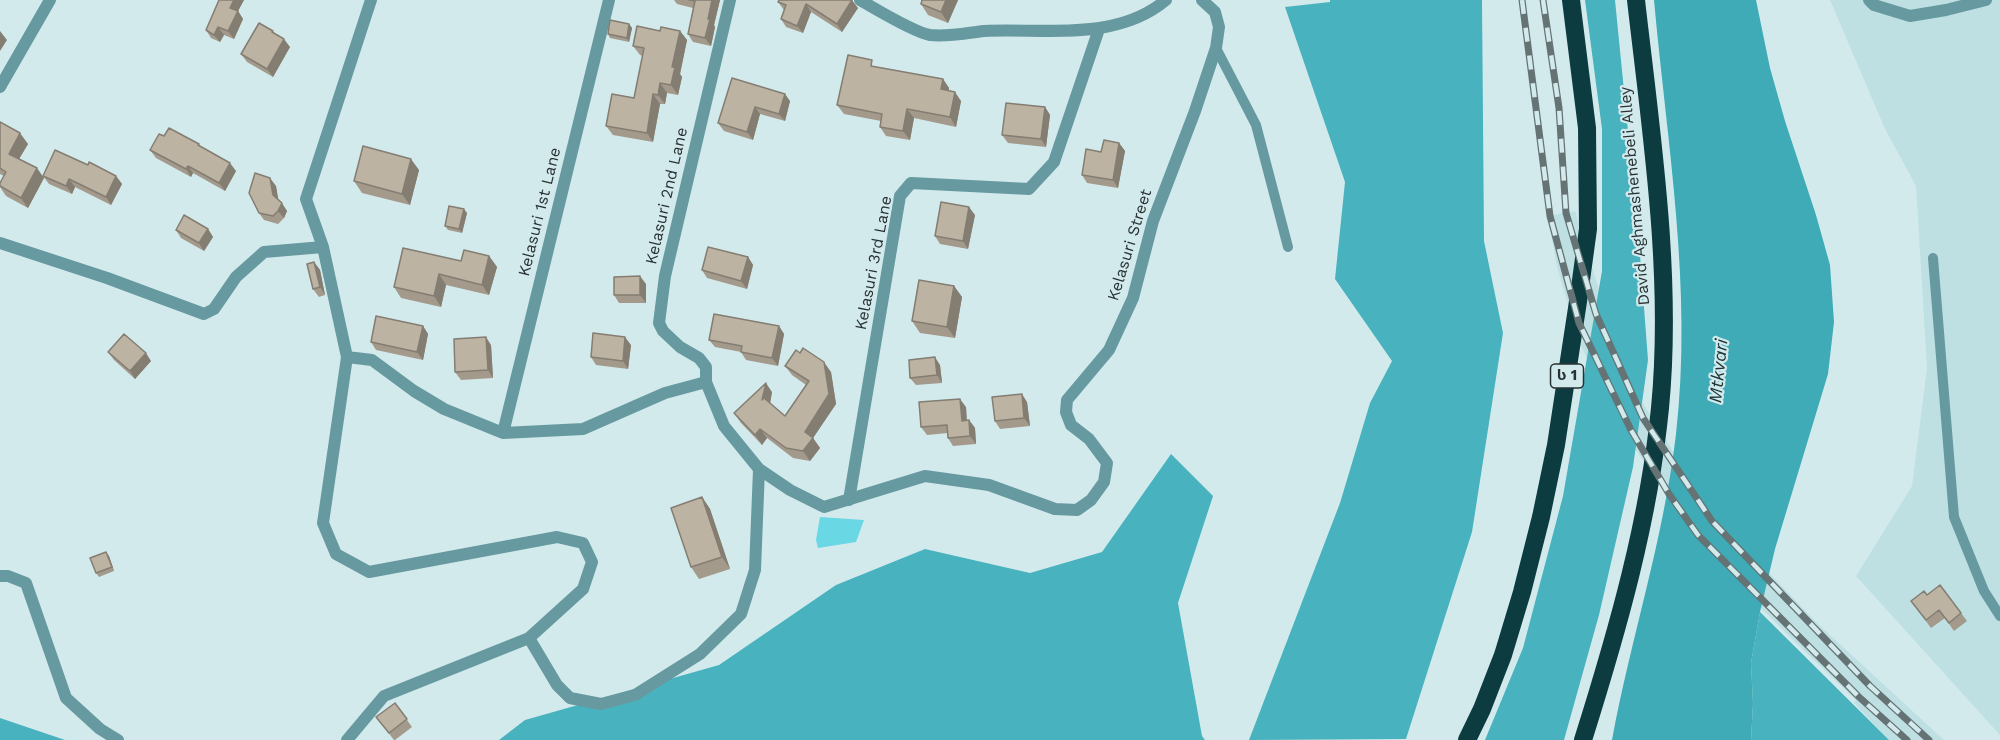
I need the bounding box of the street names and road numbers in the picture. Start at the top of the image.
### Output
street label: David Aghmashenebeli Alley [1616,86,1654,306]
street label: Kelasuri 2nd Lane [642,126,692,266]
street label: Kelasuri 1st Lane [515,146,565,278]
street label: Kelasuri Street [1104,187,1156,303]
street label: Kelasuri 3rd Lane [852,194,896,332]
road number: ს 1 [1550,364,1584,388]

